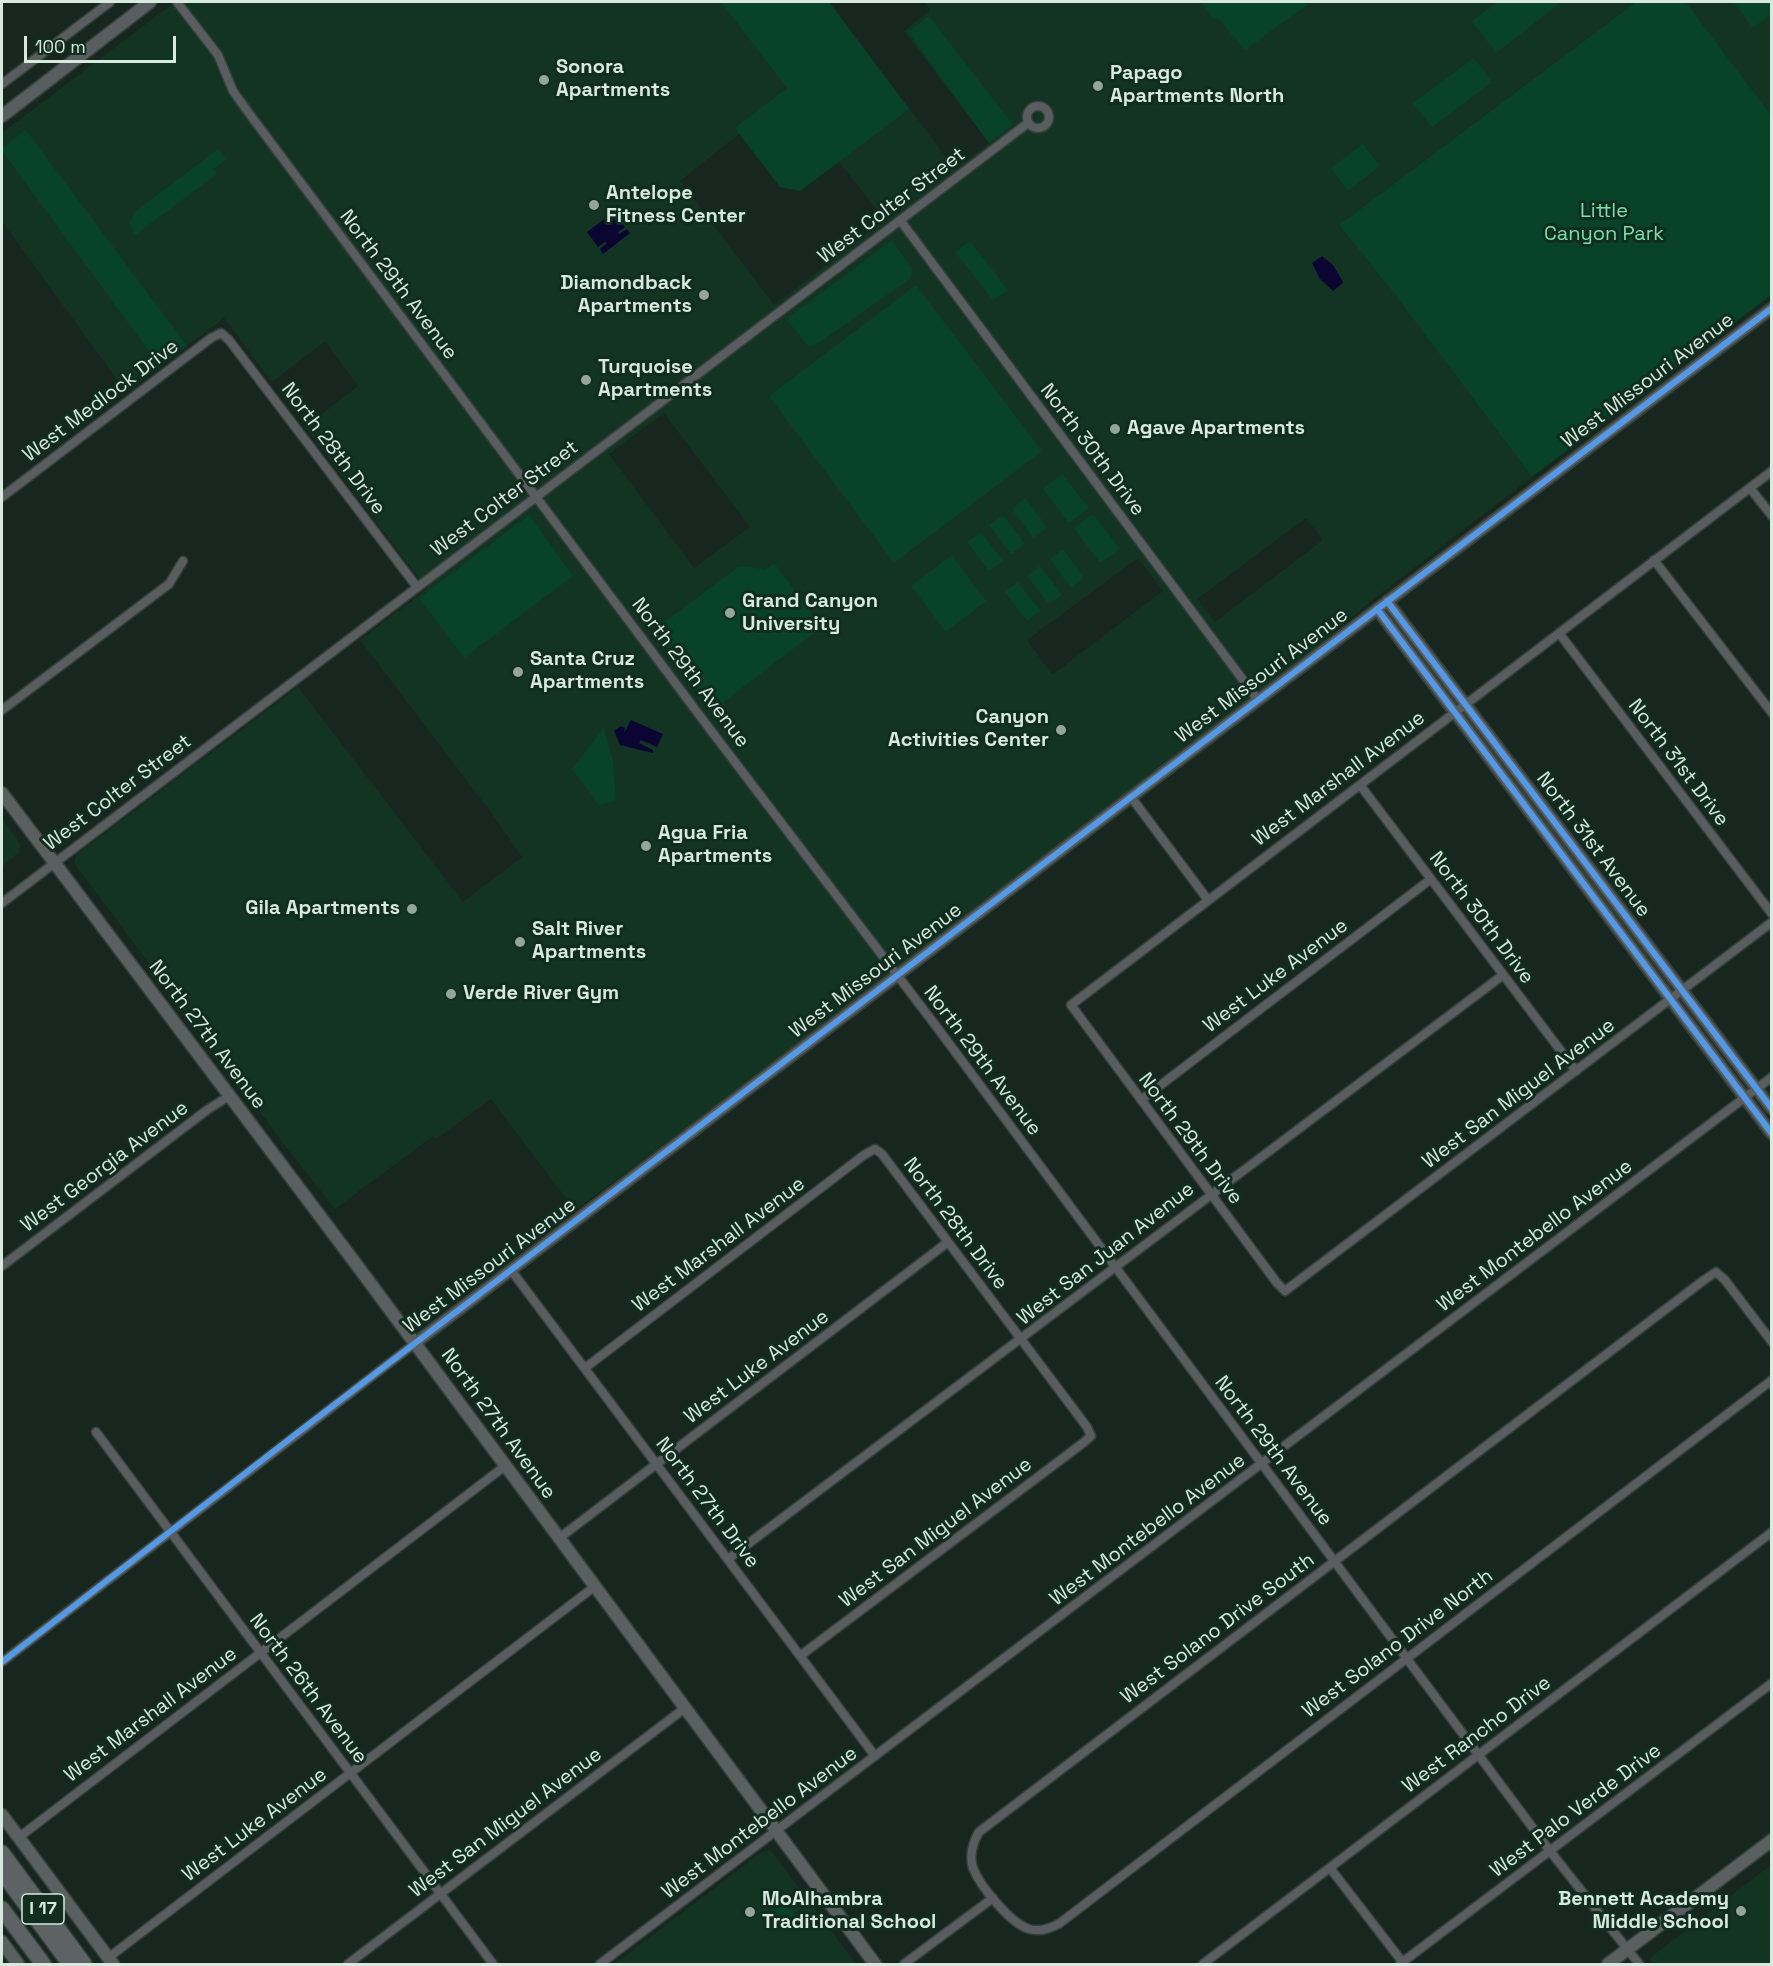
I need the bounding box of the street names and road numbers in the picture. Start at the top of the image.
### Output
street label: West Colter Street [814,143,970,269]
street label: North 29th Avenue [334,205,462,365]
street label: West Missouri Avenue [1557,308,1739,454]
street label: West Medlock Drive [18,335,184,467]
street label: North 28th Drive [276,378,390,520]
street label: North 30th Drive [1035,379,1149,521]
street label: West Colter Street [427,436,583,562]
street label: North 29th Avenue [626,593,754,753]
street label: West Missouri Avenue [1171,603,1353,749]
street label: North 31st Drive [1623,695,1733,831]
street label: West Marshall Avenue [1248,706,1430,852]
street label: West Colter Street [40,730,196,856]
street label: North 31st Avenue [1531,768,1655,922]
street label: North 30th Drive [1424,847,1538,989]
street label: West Missouri Avenue [785,898,967,1044]
street label: West Luke Avenue [1199,914,1353,1038]
street label: North 27th Avenue [143,956,271,1114]
street label: North 29th Avenue [918,981,1046,1141]
street label: West San Miguel Avenue [1418,1014,1620,1174]
street label: North 29th Drive [1133,1068,1247,1210]
street label: West Georgia Avenue [17,1096,193,1238]
street label: North 28th Drive [898,1153,1012,1295]
street label: West Montebello Avenue [1432,1155,1638,1317]
street label: West Marshall Avenue [628,1172,810,1318]
street label: West San Juan Avenue [1013,1177,1199,1331]
street label: West Missouri Avenue [399,1193,581,1339]
street label: West Luke Avenue [680,1305,834,1429]
street label: North 27th Avenue [435,1344,561,1504]
street label: North 29th Avenue [1209,1371,1337,1531]
street label: North 27th Drive [650,1433,764,1573]
street label: West Montebello Avenue [1045,1449,1251,1611]
street label: West San Miguel Avenue [835,1453,1037,1613]
street label: West Solano Drive South [1117,1548,1319,1710]
street label: West Solano Drive North [1298,1565,1498,1723]
street label: North 26th Avenue [244,1609,372,1769]
street label: West Marshall Avenue [60,1642,242,1788]
street label: West Rancho Drive [1398,1671,1556,1799]
street label: West Palo Verde Drive [1486,1739,1666,1883]
street label: West Montebello Avenue [657,1742,863,1904]
street label: West San Miguel Avenue [405,1743,607,1903]
street label: West Luke Avenue [178,1763,332,1887]
road number: I 17 [22,1894,64,1924]

